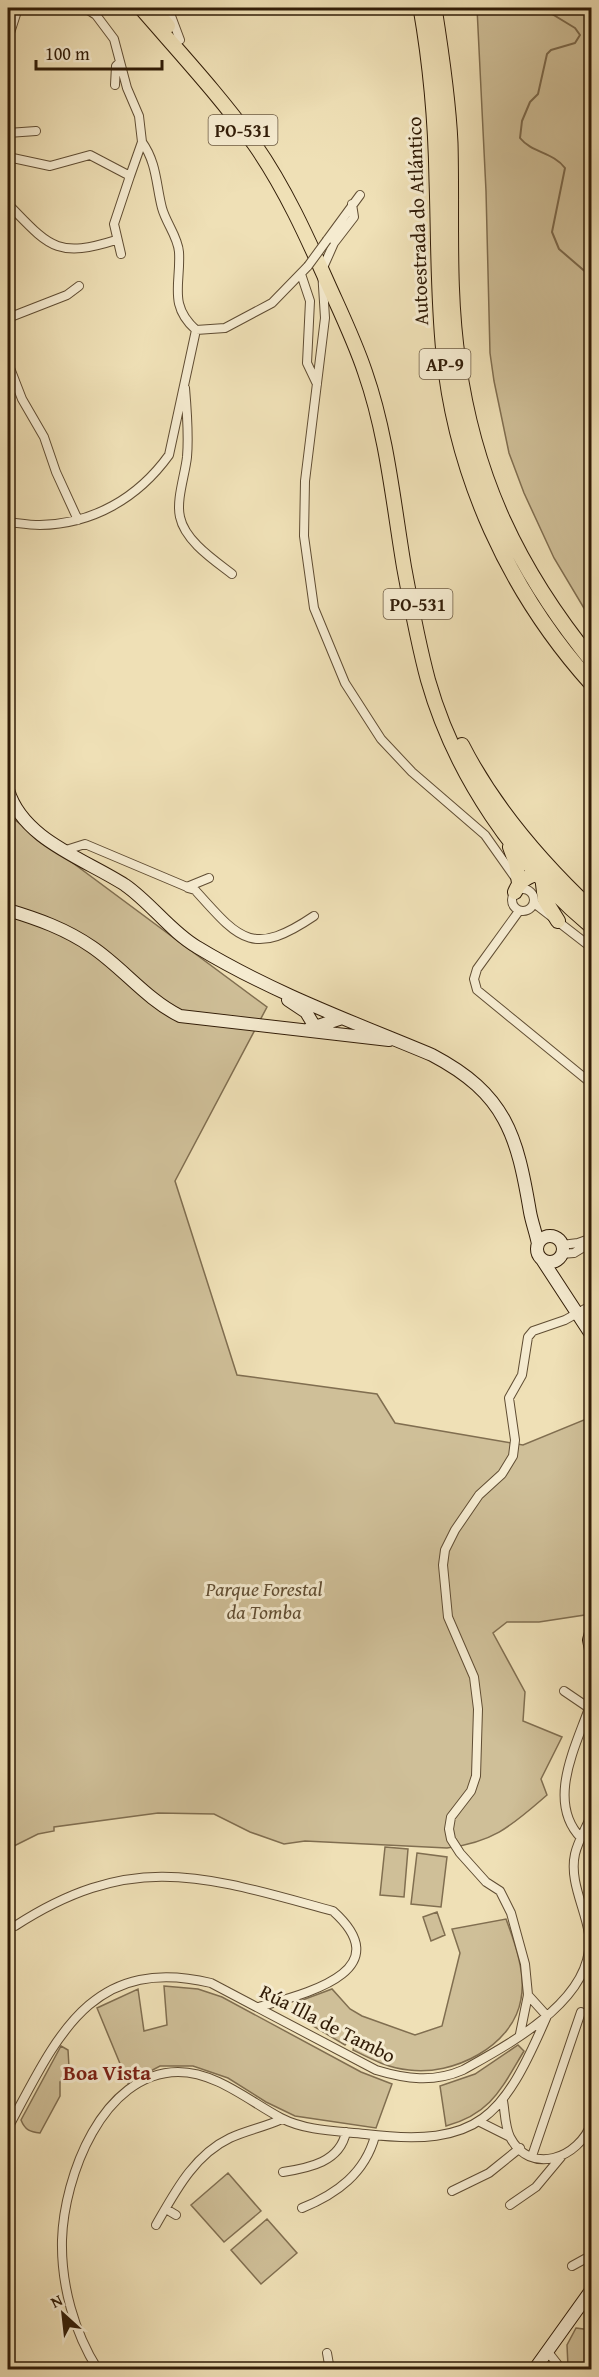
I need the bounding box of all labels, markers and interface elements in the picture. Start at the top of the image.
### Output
scale bar [36,33,162,71]
text: 100 m [45,40,90,67]
road number: PO-531 [208,115,278,145]
street label: Autoestrada do Atlántico [399,116,435,326]
road number: AP-9 [420,349,470,379]
road number: PO-531 [384,589,452,619]
park label: Parque Forestal da Tomba [205,1574,323,1626]
street label: Rúa Illa de Tambo [255,1976,401,2070]
district label: Boa Vista [63,2057,151,2088]
north arrow [33,2284,93,2344]
text: N [46,2287,67,2314]

